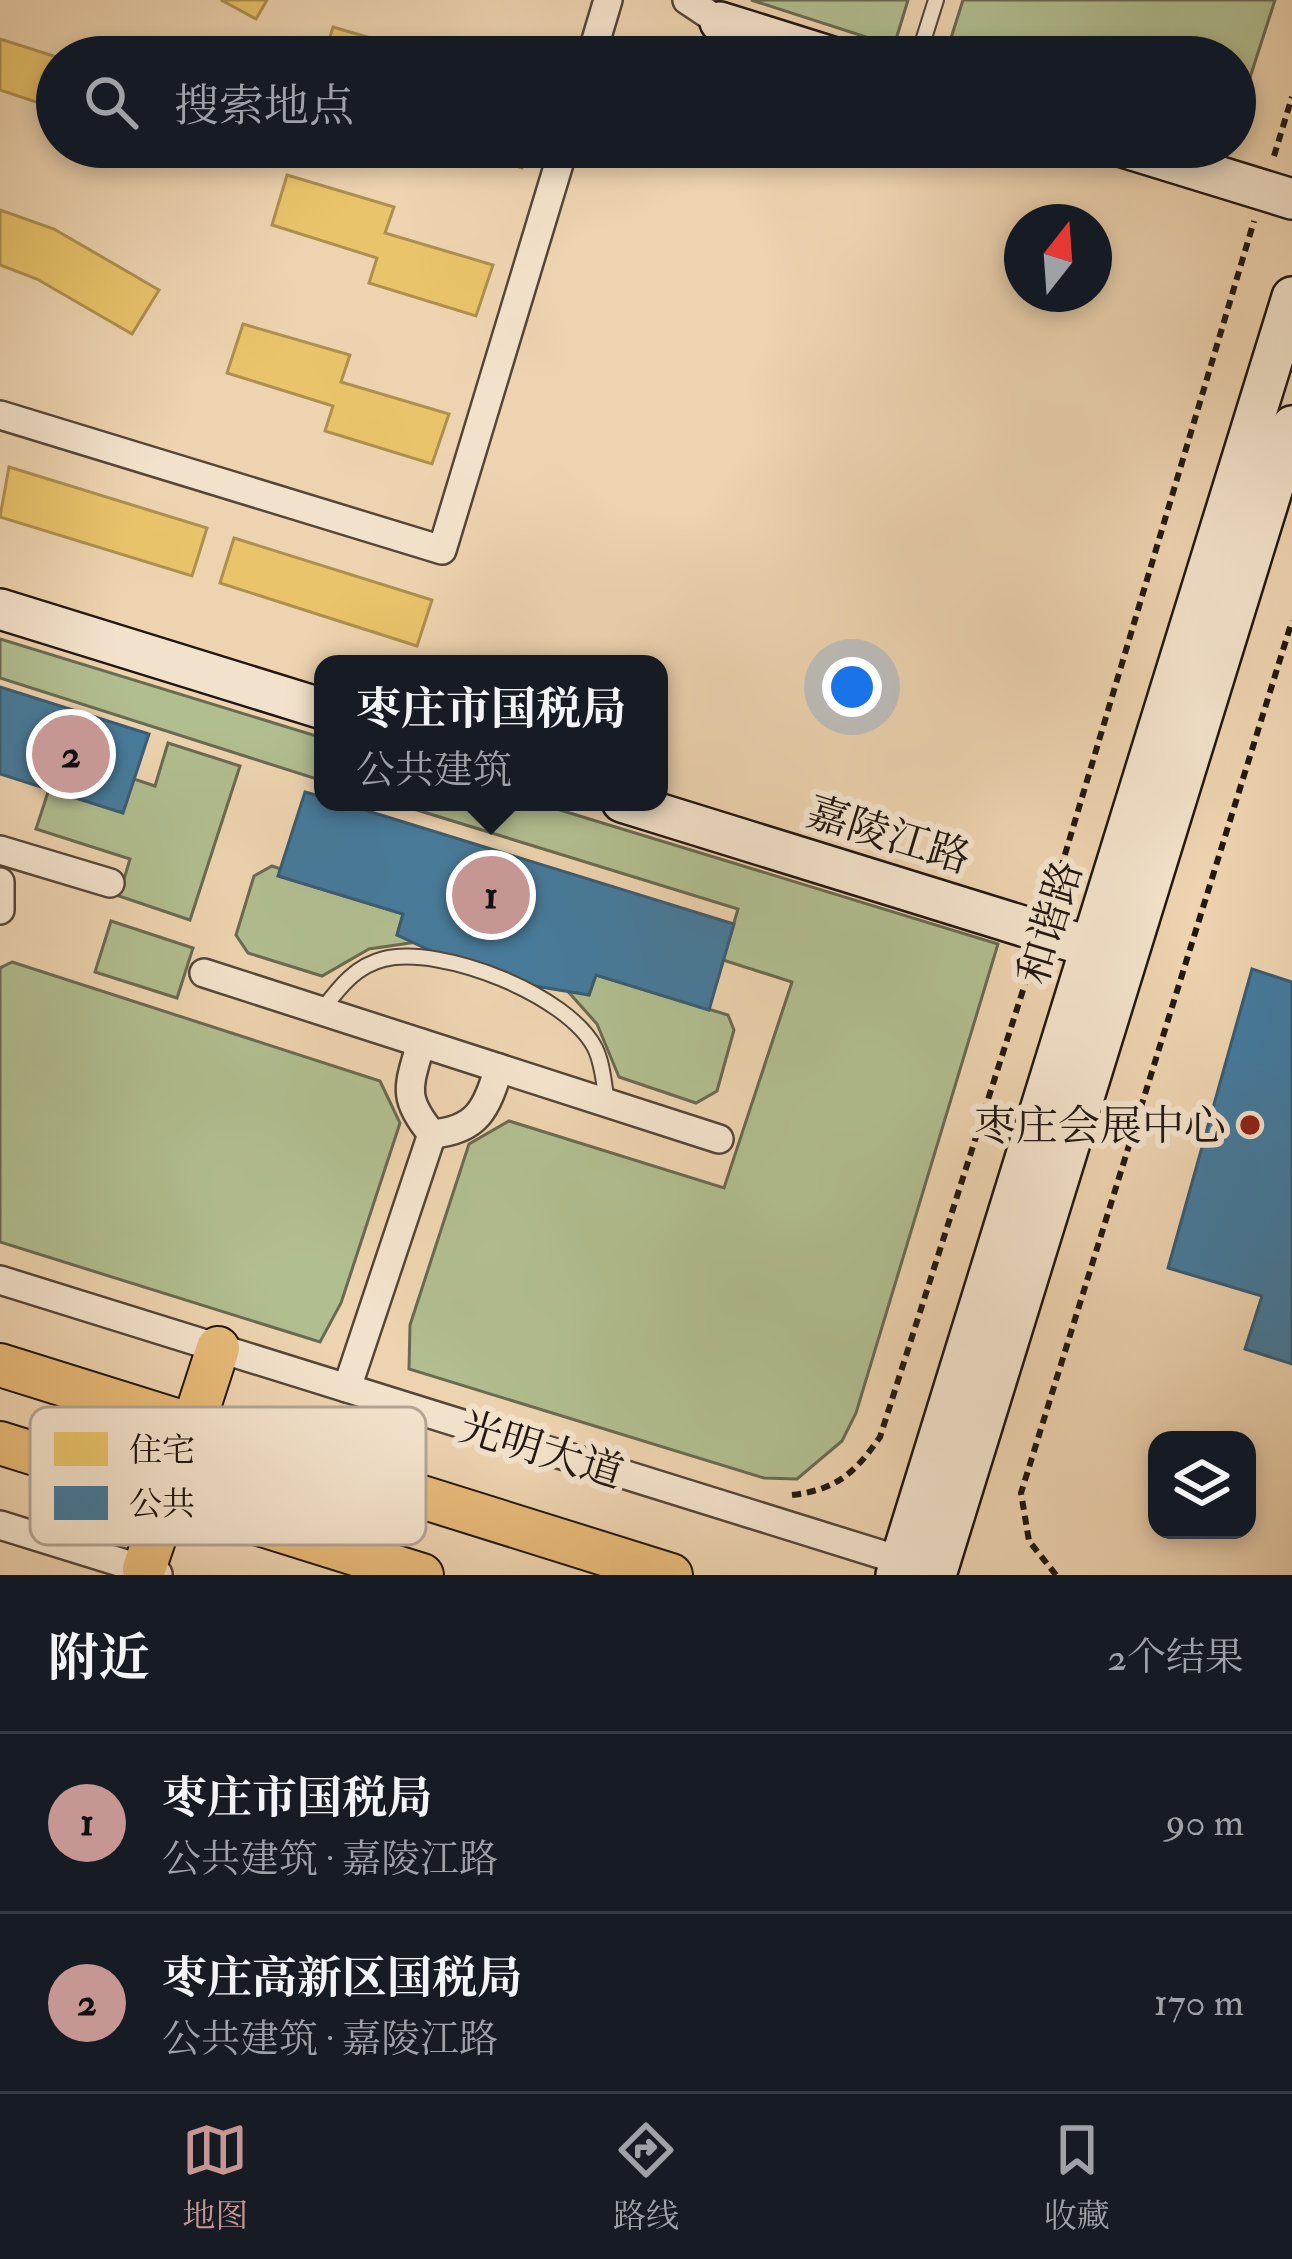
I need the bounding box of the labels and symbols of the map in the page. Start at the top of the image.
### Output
north arrow [1004,204,1112,312]
your location [822,657,882,717]
pin: 2 [32,709,110,799]
street label: 嘉陵江路 [800,786,976,885]
pin: 1 [452,850,530,940]
street label: 和谐路 [1008,855,1094,990]
place label: 枣庄会展中心 [974,1101,1226,1153]
marker: 枣庄会展中心 [1237,1112,1263,1138]
street label: 光明大道 [453,1401,629,1500]
legend [30,1407,426,1545]
text: 住宅 [129,1430,195,1471]
text: 公共 [129,1484,195,1525]

